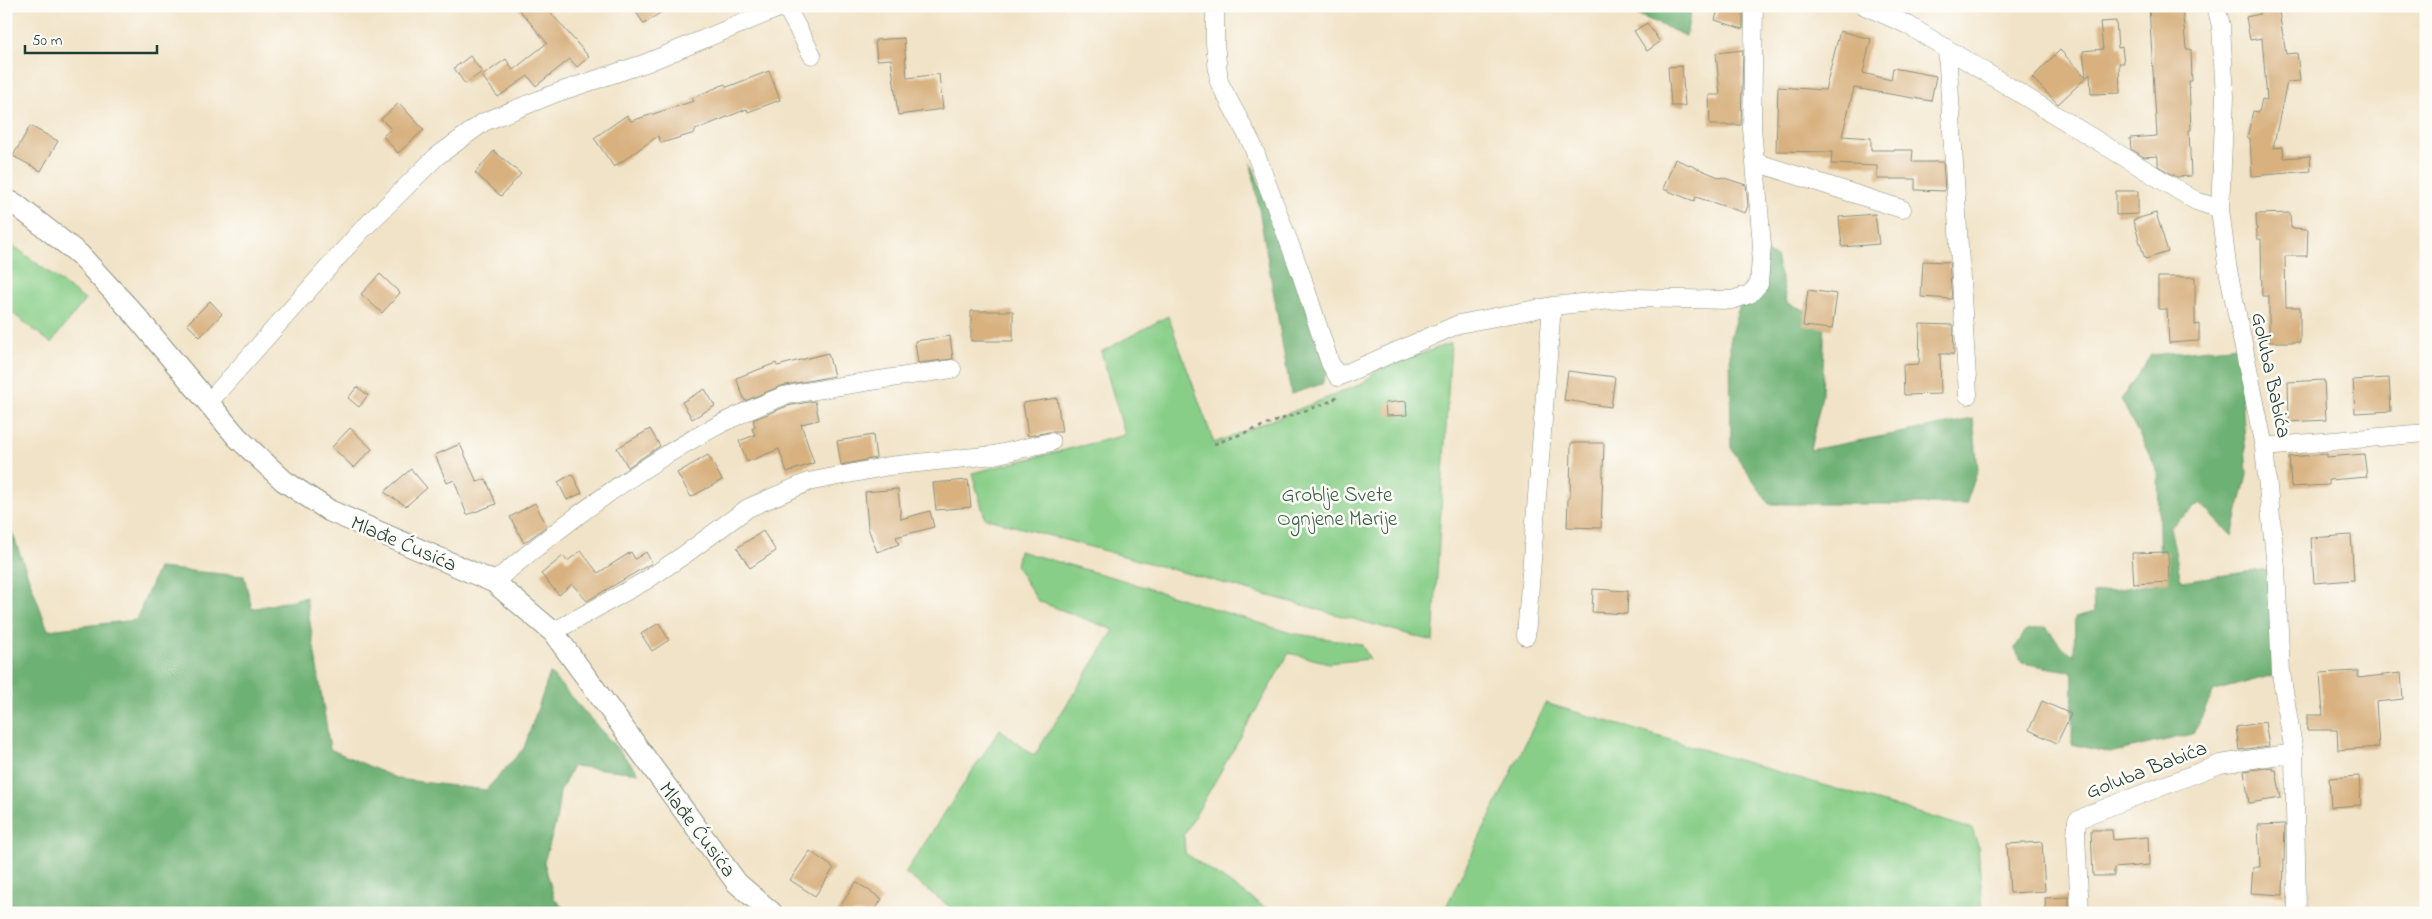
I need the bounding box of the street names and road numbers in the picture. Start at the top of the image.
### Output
street label: Goluba Babića [2242,310,2298,441]
street label: Mlađe Ćusića [345,509,461,581]
street label: Goluba Babića [2082,734,2212,808]
street label: Mlađe Ćusića [651,776,742,884]

